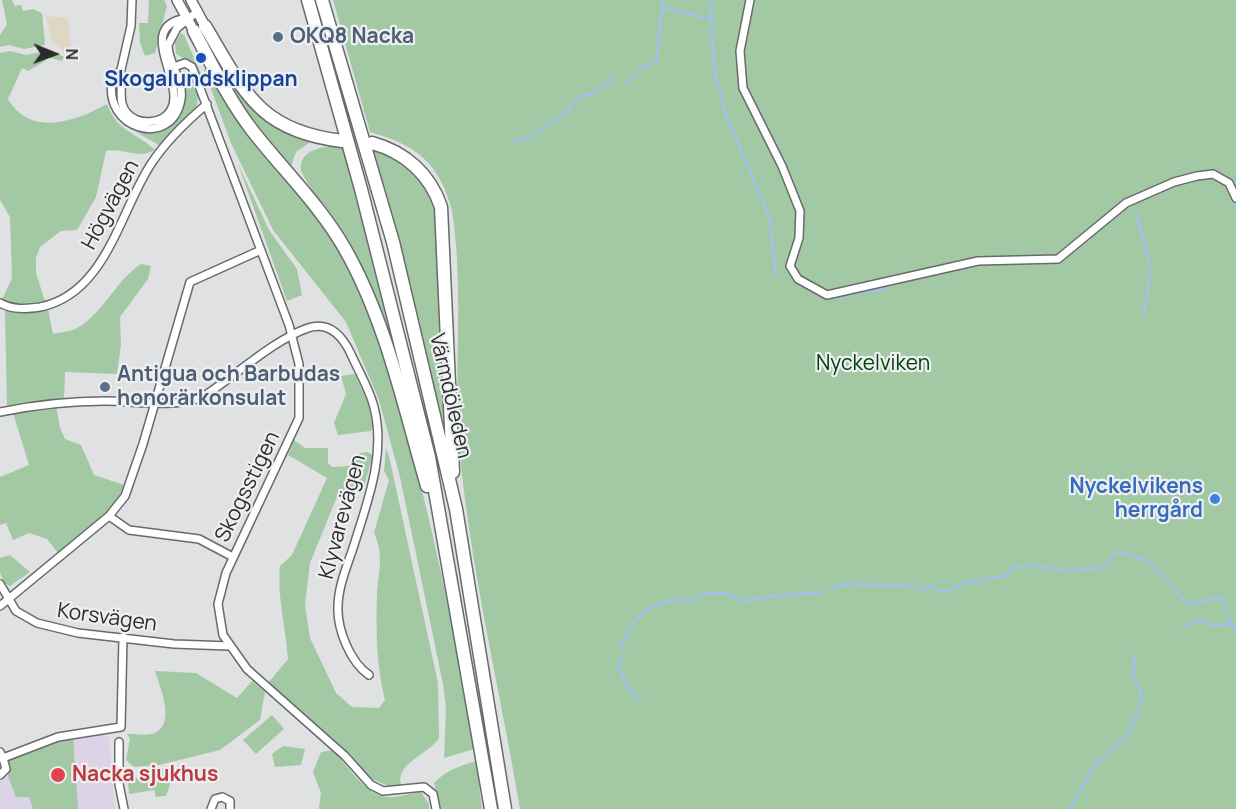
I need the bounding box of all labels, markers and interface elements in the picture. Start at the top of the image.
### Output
north arrow [24,24,84,84]
place label: OKQ8 Nacka [290,24,414,50]
marker: OKQ8 Nacka [271,30,285,44]
text: N [61,48,83,60]
marker: Skogalundsklippan [194,51,208,65]
place label: Skogalundsklippan [104,67,298,93]
street label: Högvägen [77,156,145,254]
street label: Värmdöleden [423,331,477,461]
park label: Nyckelviken [816,351,930,377]
place label: Antigua och Barbudas honorärkonsulat [117,362,340,412]
marker: Antigua och Barbudas honorärkonsulat [98,380,112,394]
street label: Skogsstigen [210,427,286,547]
street label: Klyvarevägen [314,452,372,582]
place label: Nyckelvikens herrgård [1069,474,1203,524]
marker: Nyckelvikens herrgård [1208,492,1222,506]
street label: Korsvägen [56,599,158,637]
place label: Nacka sjukhus [72,762,218,788]
marker: Nacka sjukhus [49,766,67,784]

